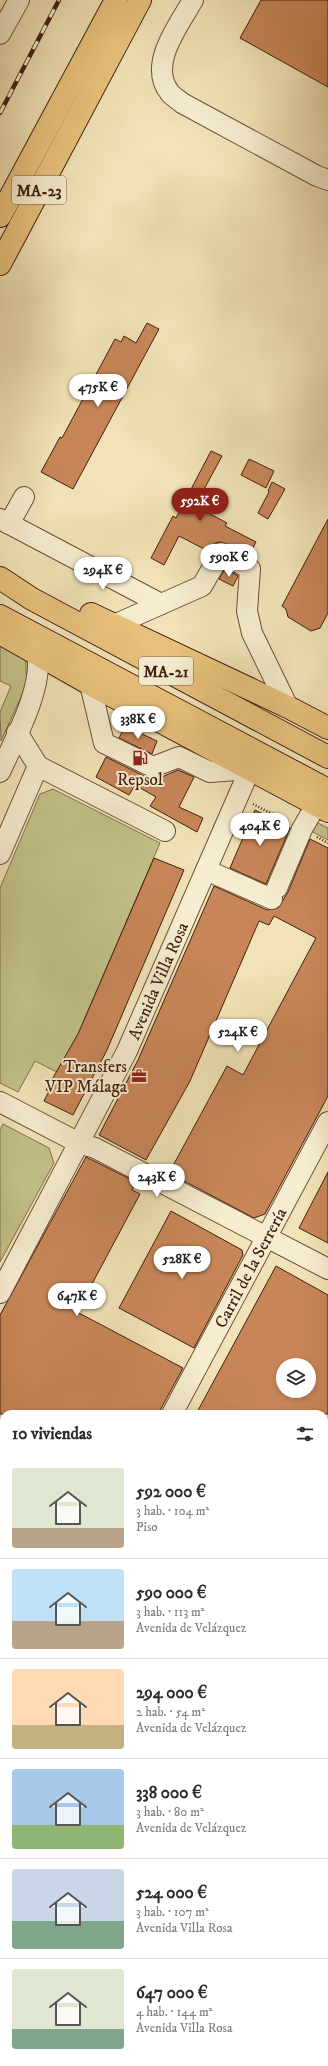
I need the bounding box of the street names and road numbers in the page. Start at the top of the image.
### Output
road number: MA-23 [12,176,66,204]
road number: MA-21 [139,657,193,685]
street label: Avenida Villa Rosa [123,918,194,1043]
street label: Carril de la Serrería [210,1203,293,1332]

